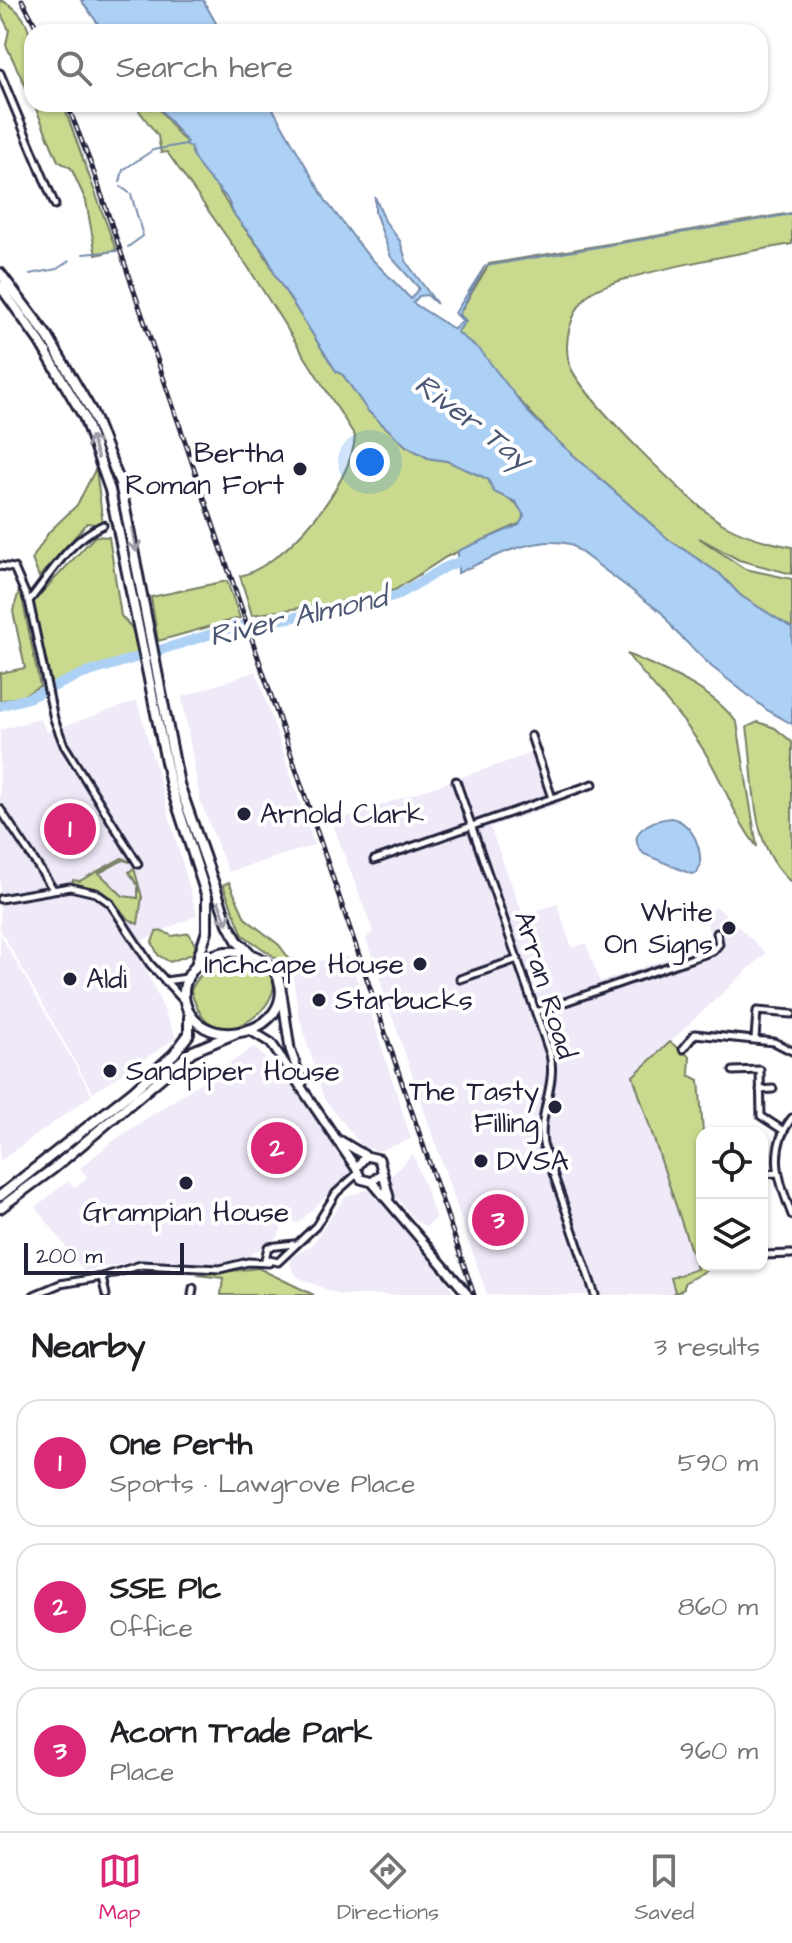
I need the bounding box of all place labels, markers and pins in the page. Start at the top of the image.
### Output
place label: Bertha Roman Fort [125,434,285,505]
marker: Bertha Roman Fort [291,460,309,478]
place label: Arnold Clark [260,795,424,834]
pin: 1 [44,799,96,859]
marker: Arnold Clark [235,805,253,823]
place label: Write On Signs [604,893,713,965]
marker: Write On Signs [720,919,738,937]
place label: Inchcape House [204,945,404,984]
marker: Inchcape House [411,955,429,973]
place label: Aldi [86,960,127,999]
marker: Aldi [61,970,79,988]
place label: Starbucks [335,981,473,1020]
marker: Starbucks [310,991,328,1009]
place label: Sandpiper House [126,1052,340,1091]
marker: Sandpiper House [101,1062,119,1080]
place label: The Tasty Filling [409,1072,539,1144]
marker: The Tasty Filling [546,1098,564,1116]
pin: 2 [251,1118,303,1178]
place label: DVSA [497,1142,569,1181]
marker: DVSA [472,1152,490,1170]
marker: Grampian House [177,1174,195,1192]
pin: 3 [472,1190,524,1250]
place label: Grampian House [83,1193,289,1232]

